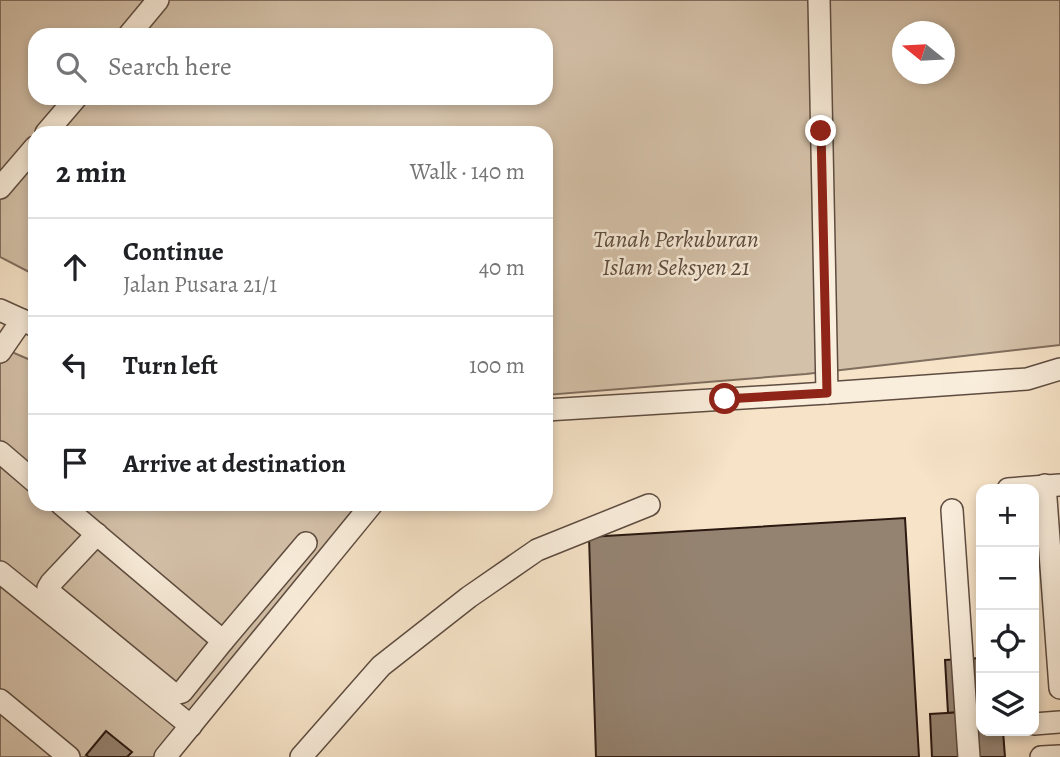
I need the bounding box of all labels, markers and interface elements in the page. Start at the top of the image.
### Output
north arrow [892,21,955,84]
search box [28,28,553,105]
icon: search [52,48,90,86]
text: Search here [108,49,232,84]
route end [805,115,836,146]
text: 2 min [56,152,126,192]
text: Walk · 140 m [410,156,525,187]
park label: Tanah Perkuburan Islam Seksyen 21 [593,223,759,283]
text: Continue [123,234,224,269]
icon: ahead [56,248,94,286]
text: 40 m [479,252,525,283]
text: Jalan Pusara 21/1 [123,269,277,300]
icon: left [56,346,94,384]
text: Turn left [123,348,218,383]
text: 100 m [469,350,525,381]
route start [709,383,740,414]
icon: arrive [56,444,94,482]
text: Arrive at destination [123,446,346,481]
map controls [976,484,1039,736]
button: + [976,484,1039,547]
button: − [976,547,1039,610]
button: locate [976,610,1039,673]
button: layers [976,673,1039,736]

